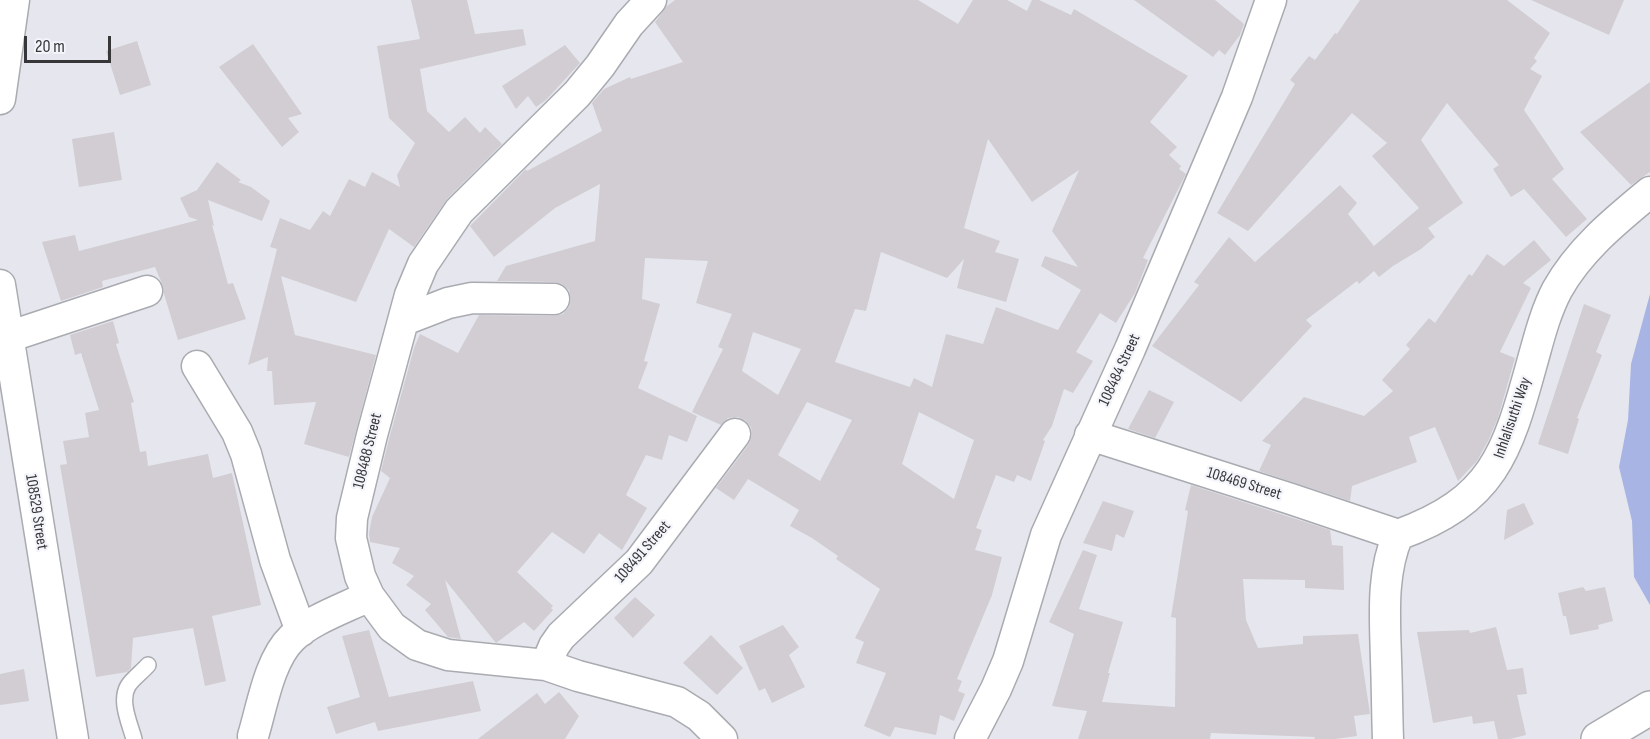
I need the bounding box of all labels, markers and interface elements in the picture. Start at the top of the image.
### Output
scale bar [27,24,114,62]
text: 20 m [35,36,65,57]
street label: 108484 Street [1095,331,1145,409]
street label: Inhlalisuthi Way [1490,375,1536,461]
street label: 108488 Street [349,411,387,491]
street label: 108469 Street [1204,464,1284,504]
street label: 108529 Street [21,473,51,551]
street label: 108491 Street [611,517,675,587]

